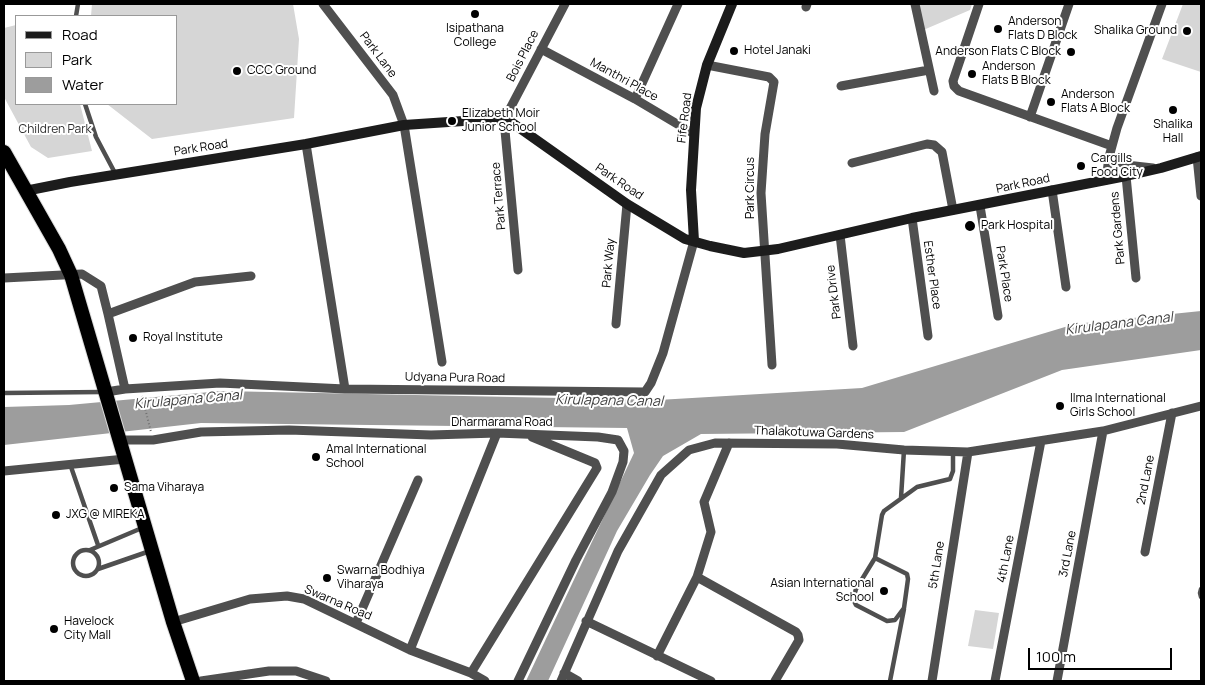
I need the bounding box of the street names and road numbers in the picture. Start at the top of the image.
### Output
street label: Bois Place [504,28,542,84]
street label: Park Lane [356,29,400,81]
street label: Manthri Place [587,55,661,105]
street label: Fife Road [675,92,695,144]
street label: Park Road [173,137,229,159]
street label: Park Circus [744,157,758,219]
street label: Park Terrace [489,161,509,231]
street label: Park Road [592,161,646,203]
street label: Park Road [995,171,1051,197]
street label: Park Gardens [1108,191,1128,265]
street label: Park Way [600,238,618,288]
street label: Esther Place [920,240,944,310]
street label: Park Place [992,245,1016,303]
street label: Park Drive [824,264,844,320]
street label: Udyana Pura Road [405,370,505,386]
street label: Dharmarama Road [451,416,553,430]
street label: Thalakotuwa Gardens [754,424,874,442]
street label: 2nd Lane [1134,454,1158,506]
street label: 3rd Lane [1056,529,1080,579]
street label: 4th Lane [994,534,1018,584]
street label: 5th Lane [926,540,948,590]
street label: Swarna Road [302,582,374,624]

